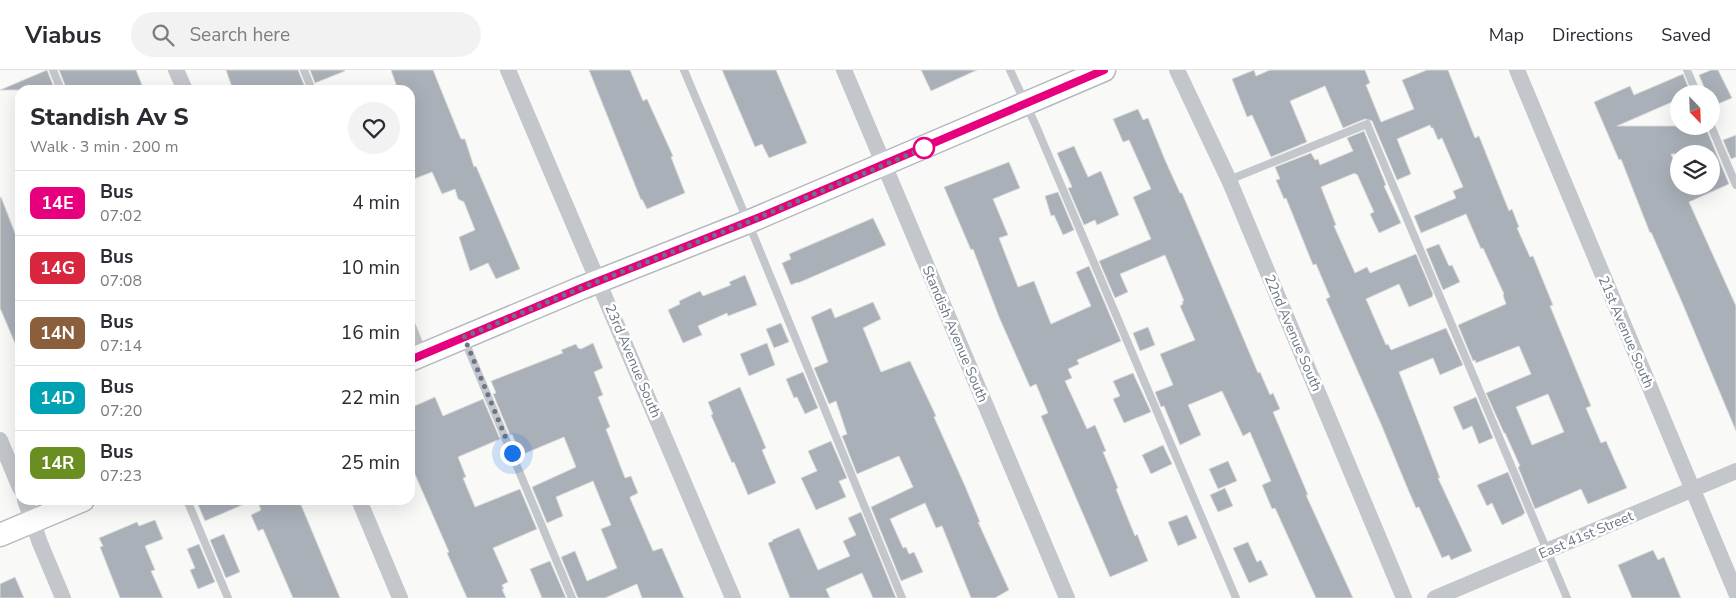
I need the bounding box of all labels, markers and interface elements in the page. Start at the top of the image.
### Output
search box [131,12,481,57]
text: Viabus [25,19,101,51]
icon: search [149,21,177,49]
text: Search here [189,22,290,48]
text: Map [1489,23,1524,47]
text: Directions [1552,23,1633,47]
text: Saved [1661,23,1711,47]
north arrow [1670,85,1720,135]
map controls [1670,85,1720,195]
text: Standish Av S [30,101,189,133]
button: heart [348,102,400,154]
text: Walk · 3 min · 200 m [30,136,178,158]
unlabelled marker [913,137,935,159]
button: layers [1670,145,1720,195]
text: Bus [100,179,133,205]
text: 4 min [352,190,400,216]
text: 14E [41,191,74,215]
text: 07:02 [100,205,142,227]
text: Bus [100,244,133,270]
text: 10 min [341,255,400,281]
text: 14G [40,256,75,280]
street label: Standish Avenue South [918,263,992,405]
text: 07:08 [100,270,142,292]
street label: 22nd Avenue South [1260,272,1326,394]
street label: 21st Avenue South [1594,273,1658,391]
street label: 23rd Avenue South [600,301,666,421]
text: Bus [100,309,133,335]
text: 16 min [341,320,400,346]
text: 14N [40,321,75,345]
text: 07:14 [100,335,142,357]
text: Bus [100,374,134,400]
text: 22 min [341,385,400,411]
text: 14D [40,386,75,410]
text: 07:20 [100,400,142,422]
text: Bus [100,439,133,465]
your location [500,441,525,466]
text: 25 min [341,450,400,476]
text: 14R [41,451,74,475]
text: 07:23 [100,465,142,487]
street label: East 41st Street [1536,507,1636,563]

